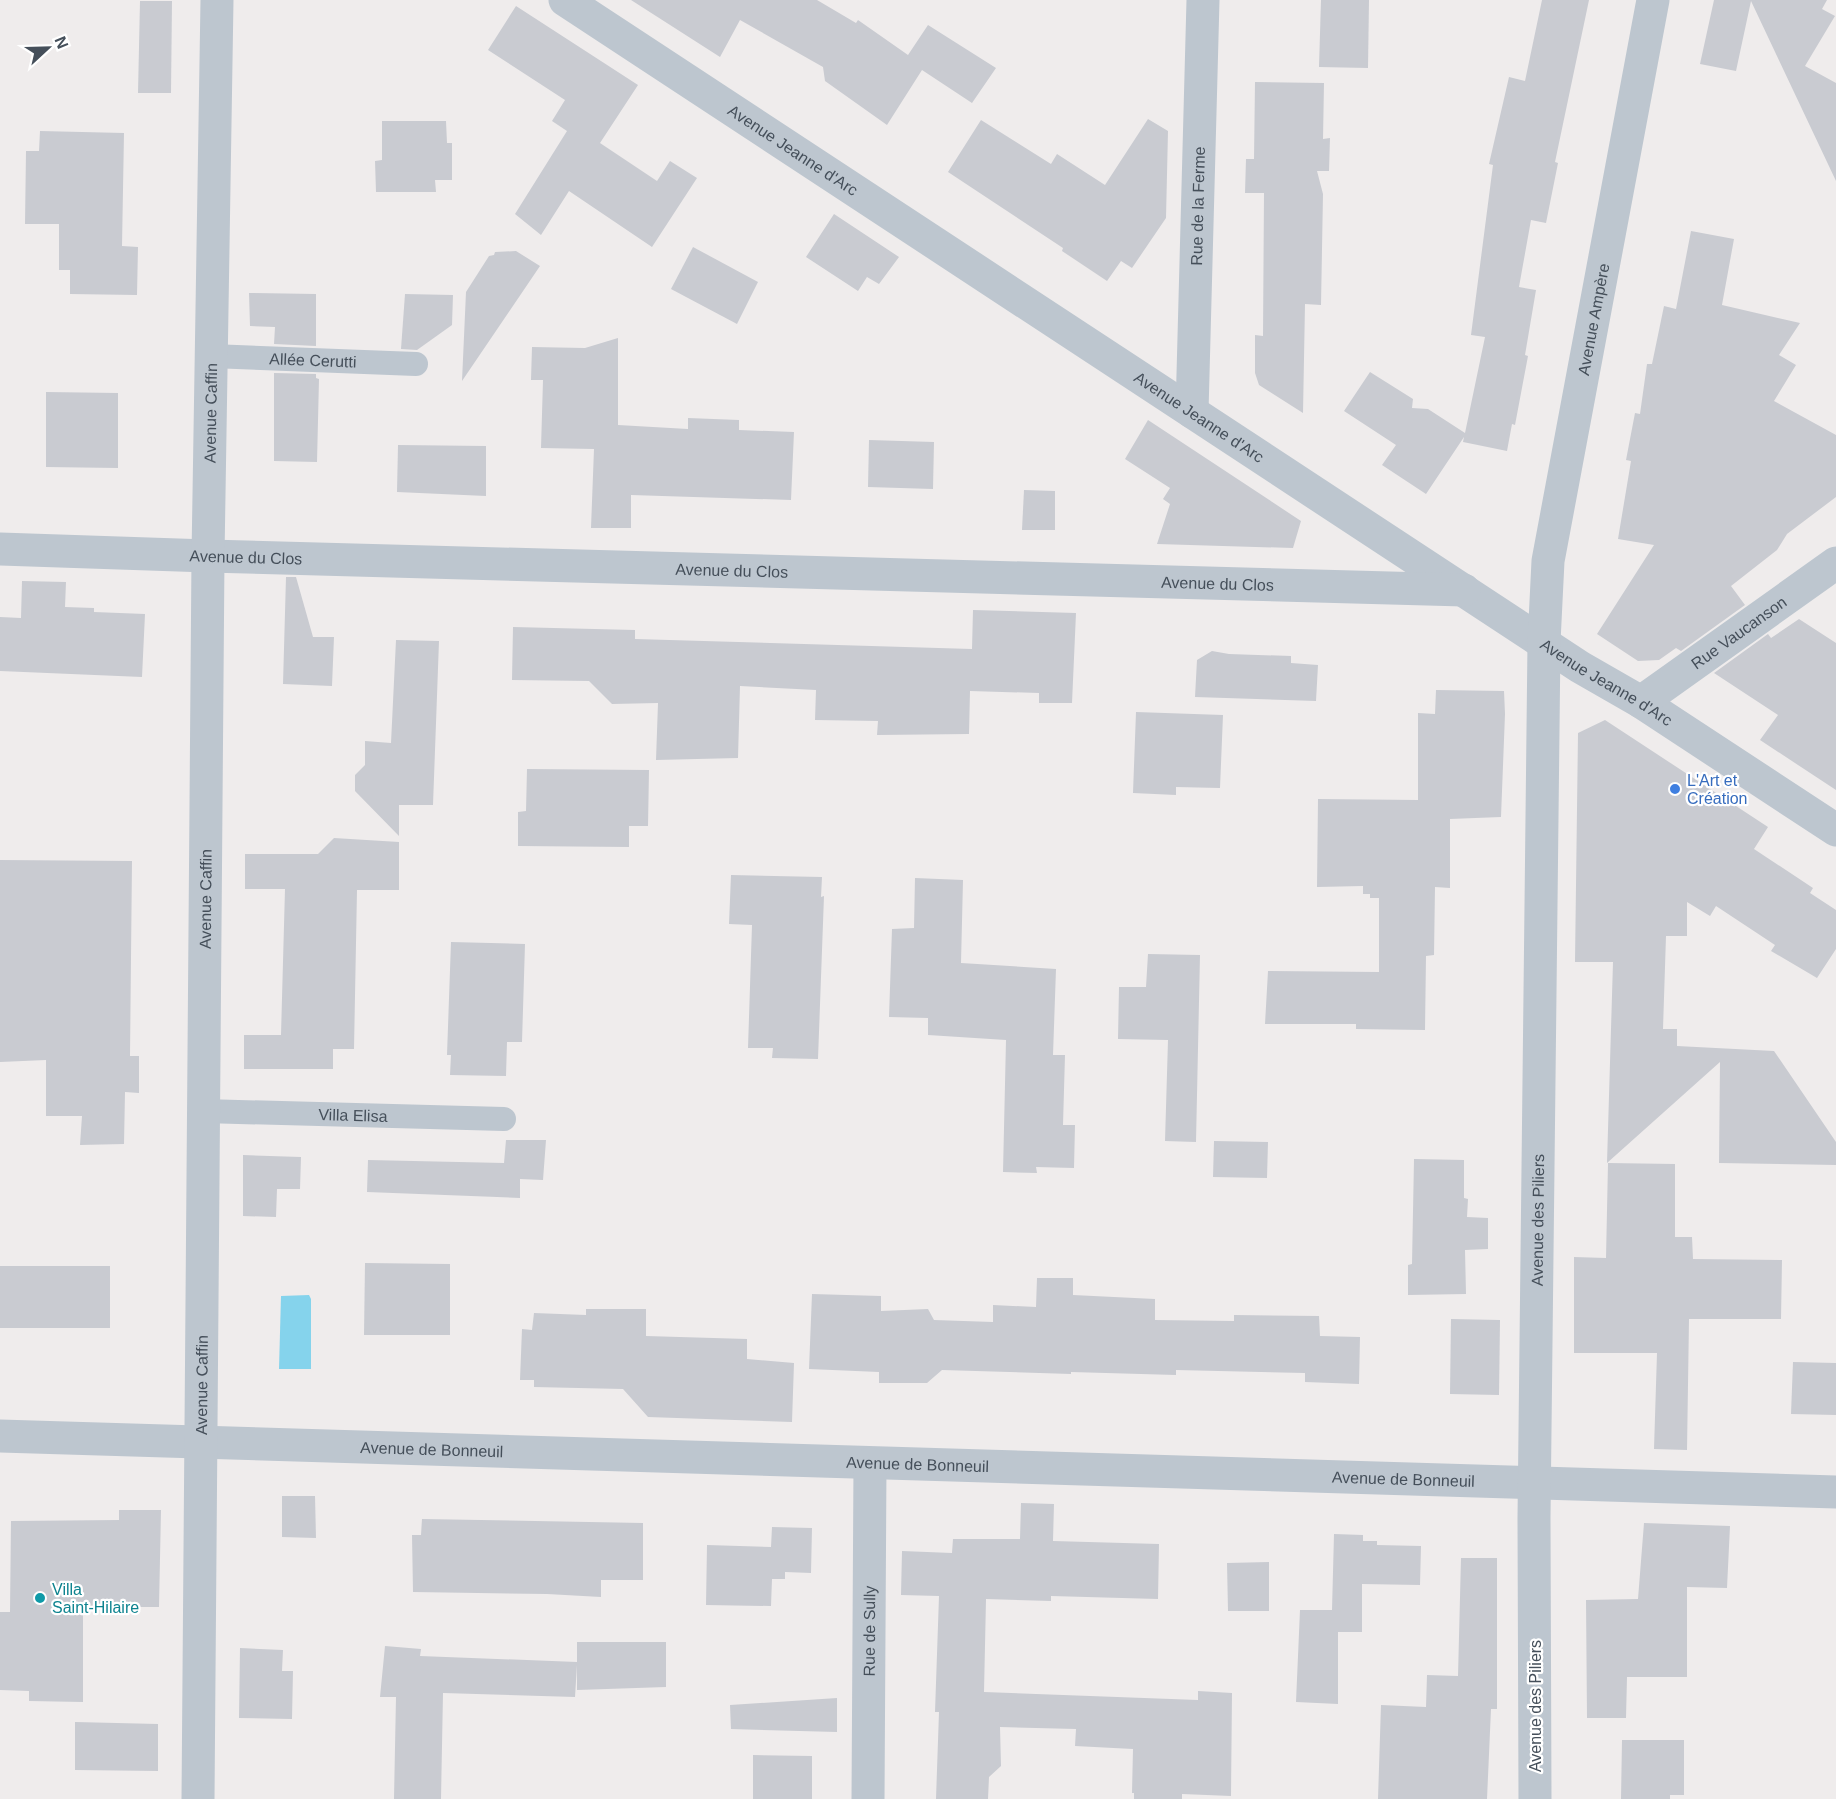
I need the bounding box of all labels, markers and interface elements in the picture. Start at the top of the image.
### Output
north arrow [18,18,78,78]
text: N [51,34,71,51]
street label: Avenue Jeanne d'Arc [725,101,861,199]
street label: Rue de la Ferme [1187,146,1208,266]
street label: Avenue Ampère [1574,262,1612,377]
street label: Allée Cerutti [269,350,357,370]
street label: Avenue Caffin [201,363,220,463]
street label: Avenue Jeanne d'Arc [1131,368,1267,466]
street label: Avenue du Clos [189,547,302,567]
street label: Avenue du Clos [675,560,788,580]
street label: Avenue du Clos [1161,573,1274,593]
street label: Rue Vaucanson [1688,593,1790,672]
street label: Avenue Jeanne d'Arc [1538,635,1676,729]
place label: L'Art et Création [1687,772,1747,807]
marker: L'Art et Création [1668,782,1682,796]
street label: Avenue Caffin [196,849,214,949]
street label: Villa Elisa [318,1106,388,1124]
street label: Avenue des Piliers [1528,1154,1547,1286]
street label: Avenue Caffin [192,1335,210,1435]
street label: Avenue de Bonneuil [360,1438,504,1460]
street label: Avenue de Bonneuil [846,1453,989,1475]
street label: Avenue de Bonneuil [1332,1468,1475,1489]
place label: Villa Saint-Hilaire [52,1581,139,1616]
street label: Rue de Sully [860,1586,878,1676]
marker: Villa Saint-Hilaire [33,1591,47,1605]
street label: Avenue des Piliers [1527,1640,1544,1772]

